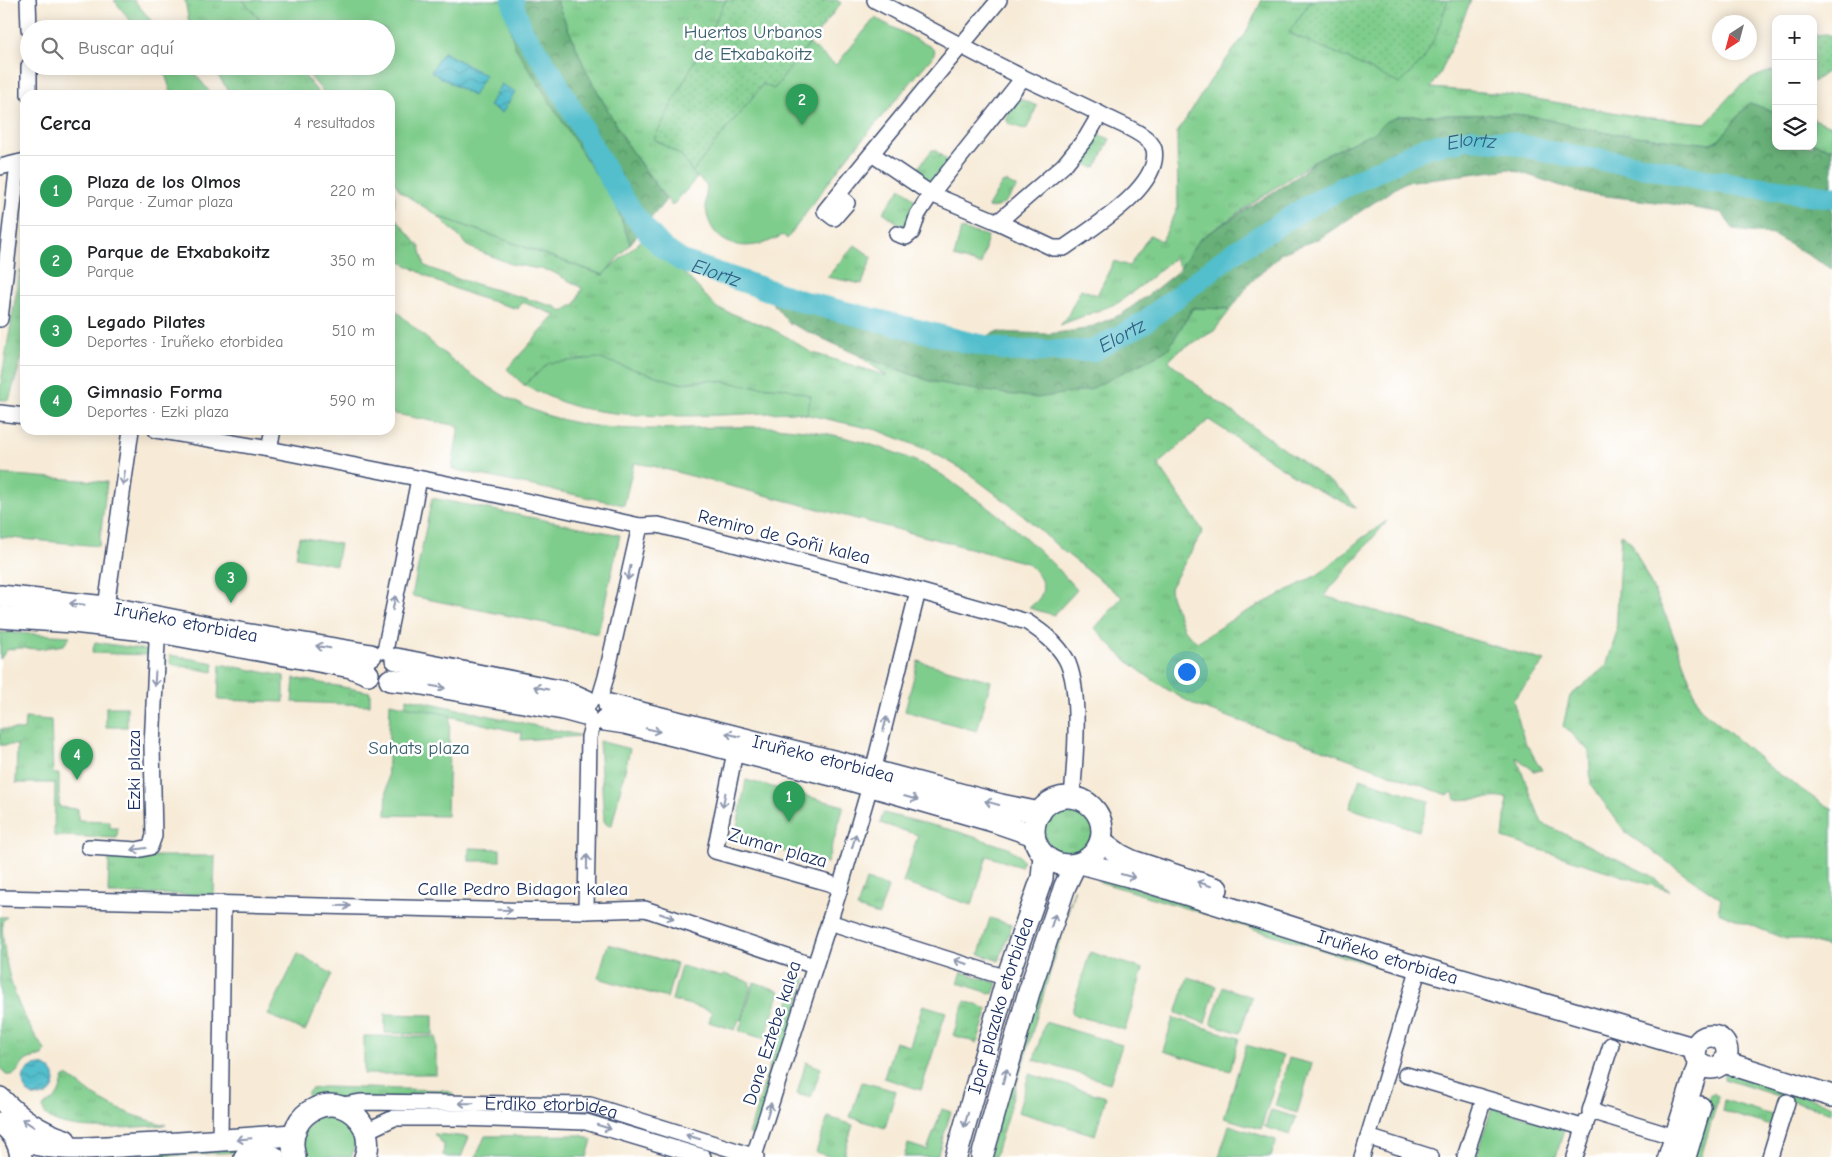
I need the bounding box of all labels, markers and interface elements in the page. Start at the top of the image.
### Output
north arrow [1712,15,1757,60]
map controls [1772,15,1817,150]
button: + [1772,15,1817,60]
search box [20,20,395,75]
park label: Huertos Urbanos de Etxabakoitz [684,21,822,65]
icon: search [38,34,66,62]
text: Buscar aquí [78,37,174,59]
button: − [1772,60,1817,105]
pin: 2 [786,84,818,125]
button: layers [1772,105,1817,150]
text: Cerca [40,111,91,135]
text: 4 resultados [294,114,375,132]
water label: Elortz [1445,127,1498,154]
text: Plaza de los Olmos [87,171,241,193]
text: 1 [53,182,59,200]
text: 220 m [330,182,375,200]
text: Parque · Zumar plaza [87,193,233,211]
text: Parque de Etxabakoitz [87,241,270,263]
text: 2 [52,252,60,270]
text: 350 m [330,252,375,270]
water label: Elortz [689,254,744,292]
text: Parque [87,263,134,281]
text: Legado Pilates [87,311,205,333]
water label: Elortz [1094,313,1150,357]
text: 3 [52,322,60,340]
text: 510 m [332,322,375,340]
text: Deportes · Iruñeko etorbidea [87,333,283,351]
text: Gimnasio Forma [87,381,223,403]
text: 4 [52,392,60,410]
text: 590 m [330,392,375,410]
text: Deportes · Ezki plaza [87,403,229,421]
one-way arrow [119,470,129,486]
street label: Remiro de Goñi kalea [695,505,873,569]
pin: 3 [215,562,247,603]
one-way arrow [623,565,633,581]
one-way arrow [389,595,399,611]
street label: Iruñeko etorbidea [112,598,259,647]
one-way arrow [69,599,85,609]
one-way arrow [315,642,331,652]
your location [1174,659,1200,685]
one-way arrow [151,671,160,687]
one-way arrow [429,682,445,692]
one-way arrow [533,682,549,692]
one-way arrow [881,716,890,732]
one-way arrow [644,726,660,735]
street label: Ezki plaza [123,729,145,811]
one-way arrow [726,730,742,740]
street label: Iruñeko etorbidea [750,730,897,787]
park label: Sahats plaza [368,737,470,759]
pin: 4 [61,739,93,780]
pin: 1 [773,781,805,822]
one-way arrow [719,791,729,807]
one-way arrow [903,793,919,803]
one-way arrow [984,798,1000,807]
street label: Zumar plaza [726,823,830,873]
one-way arrow [849,833,859,849]
one-way arrow [131,844,147,854]
one-way arrow [582,854,592,870]
one-way arrow [1119,872,1135,881]
street label: Calle Pedro Bidagor kalea [418,878,628,900]
one-way arrow [1197,879,1213,889]
one-way arrow [334,901,351,911]
one-way arrow [497,905,513,915]
one-way arrow [659,912,674,921]
street label: Ipar plazako etorbidea [963,914,1039,1097]
one-way arrow [1049,914,1058,929]
street label: Iruñeko etorbidea [1315,925,1461,989]
one-way arrow [954,957,970,967]
street label: Done Eztebe kalea [738,958,806,1108]
one-way arrow [1001,1069,1011,1085]
street label: Erdiko etorbidea [484,1093,621,1124]
one-way arrow [458,1098,474,1108]
one-way arrow [765,1103,774,1118]
one-way arrow [961,1111,971,1127]
one-way arrow [21,1118,35,1129]
one-way arrow [595,1123,611,1133]
one-way arrow [686,1132,702,1142]
one-way arrow [236,1134,252,1144]

